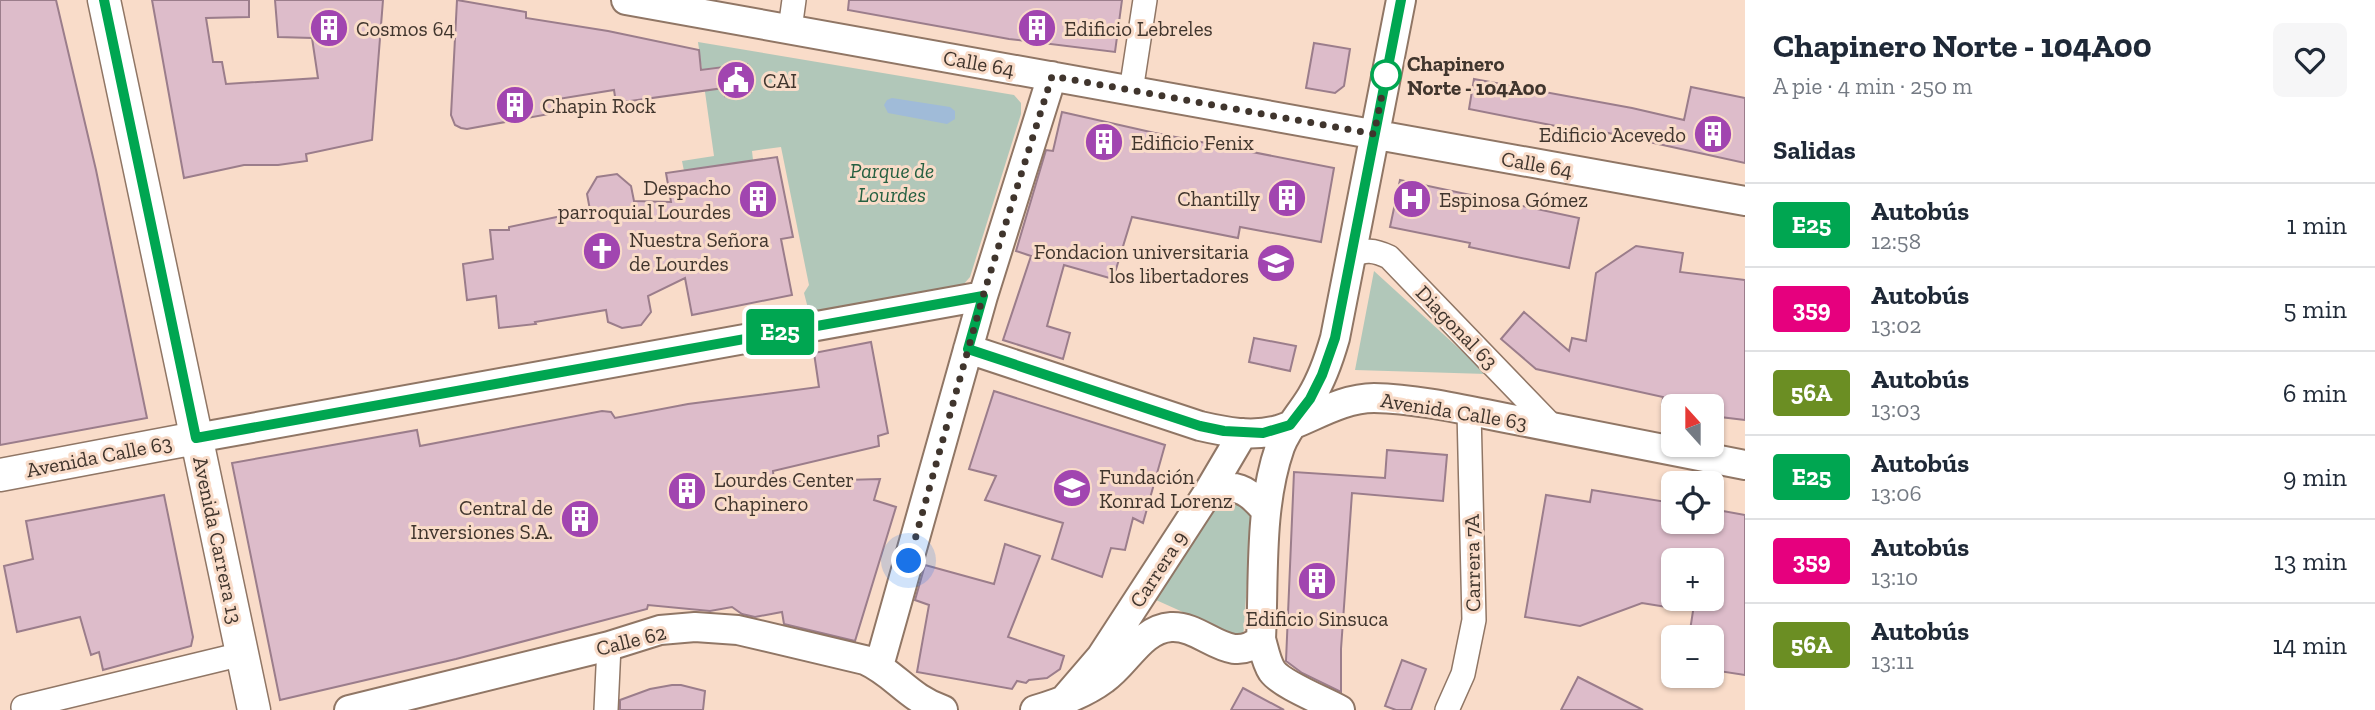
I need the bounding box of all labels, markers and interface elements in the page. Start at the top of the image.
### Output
building icon: Cosmos 64 [308,7,350,49]
building icon: Edificio Lebreles [1016,7,1058,49]
place label: Cosmos 64 [356,16,455,41]
place label: Edificio Lebreles [1064,16,1213,41]
button: heart [2273,23,2347,97]
text: Chapinero Norte - 104A00 [1773,26,2152,65]
street label: Calle 64 [941,44,1017,82]
place label: Chapinero Norte - 104A00 [1407,51,1547,100]
public building icon: CAI [715,59,757,101]
marker: Chapinero Norte - 104A00 [1371,60,1401,90]
place label: CAI [763,68,797,93]
text: A pie · 4 min · 250 m [1773,72,1972,100]
building icon: Chapin Rock [494,84,536,126]
place label: Chapin Rock [542,93,656,118]
building icon: Edificio Acevedo [1692,113,1734,155]
building icon: Edificio Fenix [1083,121,1125,163]
place label: Edificio Acevedo [1539,122,1686,147]
place label: Edificio Fenix [1131,130,1254,155]
text: Salidas [1773,134,1856,166]
street label: Calle 64 [1499,145,1575,183]
park label: Parque de Lourdes [850,158,934,207]
place label: Despacho parroquial Lourdes [558,175,731,224]
building icon: Chantilly [1266,177,1308,219]
building icon: Despacho parroquial Lourdes [737,178,779,220]
hospital icon: Espinosa Gómez [1391,178,1433,220]
place label: Chantilly [1177,186,1260,211]
place label: Espinosa Gómez [1439,187,1588,212]
text: Autobús [1871,195,1969,227]
text: 1 min [2286,209,2347,241]
text: E25 [1792,210,1831,239]
place label: Nuestra Señora de Lourdes [629,227,769,276]
text: 12:58 [1871,227,1921,255]
church icon: Nuestra Señora de Lourdes [581,230,623,272]
place label: Fondacion universitaria los libertadores [1034,239,1249,288]
school or university icon: Fondacion universitaria los libertadores [1255,242,1297,284]
text: Autobús [1871,279,1969,311]
street label: Diagonal 63 [1411,280,1503,374]
text: 5 min [2283,293,2347,325]
text: 359 [1792,294,1831,323]
line badge: E25 [740,309,820,355]
text: 13:02 [1871,311,1921,339]
text: E25 [760,317,800,346]
text: Autobús [1871,363,1969,395]
text: 6 min [2283,377,2347,409]
text: 56A [1791,378,1832,407]
street label: Avenida Calle 63 [1379,387,1529,435]
north arrow [1661,394,1724,457]
map controls [1661,394,1724,688]
text: 13:03 [1871,395,1921,423]
street label: Avenida Calle 63 [24,430,174,482]
text: Autobús [1871,447,1969,479]
street label: Avenida Carrera 13 [188,454,248,626]
text: 9 min [2283,461,2347,493]
text: E25 [1792,462,1831,491]
place label: Fundación Konrad Lorenz [1099,464,1233,513]
place label: Lourdes Center Chapinero [714,467,854,516]
school or university icon: Fundación Konrad Lorenz [1051,467,1093,509]
building icon: Lourdes Center Chapinero [666,470,708,512]
button: locate [1661,471,1724,534]
text: 13:06 [1871,479,1922,507]
place label: Central de Inversiones S.A. [410,495,553,544]
building icon: Central de Inversiones S.A. [559,498,601,540]
street label: Carrera 7A [1459,514,1485,612]
street label: Carrera 9 [1124,526,1192,612]
text: Autobús [1871,531,1969,563]
your location [891,543,926,578]
text: 13 min [2274,545,2347,577]
text: 359 [1792,546,1831,575]
button: + [1661,548,1724,611]
building icon: Edificio Sinsuca [1296,560,1338,602]
text: 13:10 [1871,563,1918,591]
place label: Edificio Sinsuca [1246,606,1388,631]
text: Autobús [1871,615,1969,647]
street label: Calle 62 [593,619,669,661]
button: − [1661,625,1724,688]
text: 14 min [2272,629,2347,661]
text: 56A [1791,630,1832,659]
text: 13:11 [1871,647,1914,675]

